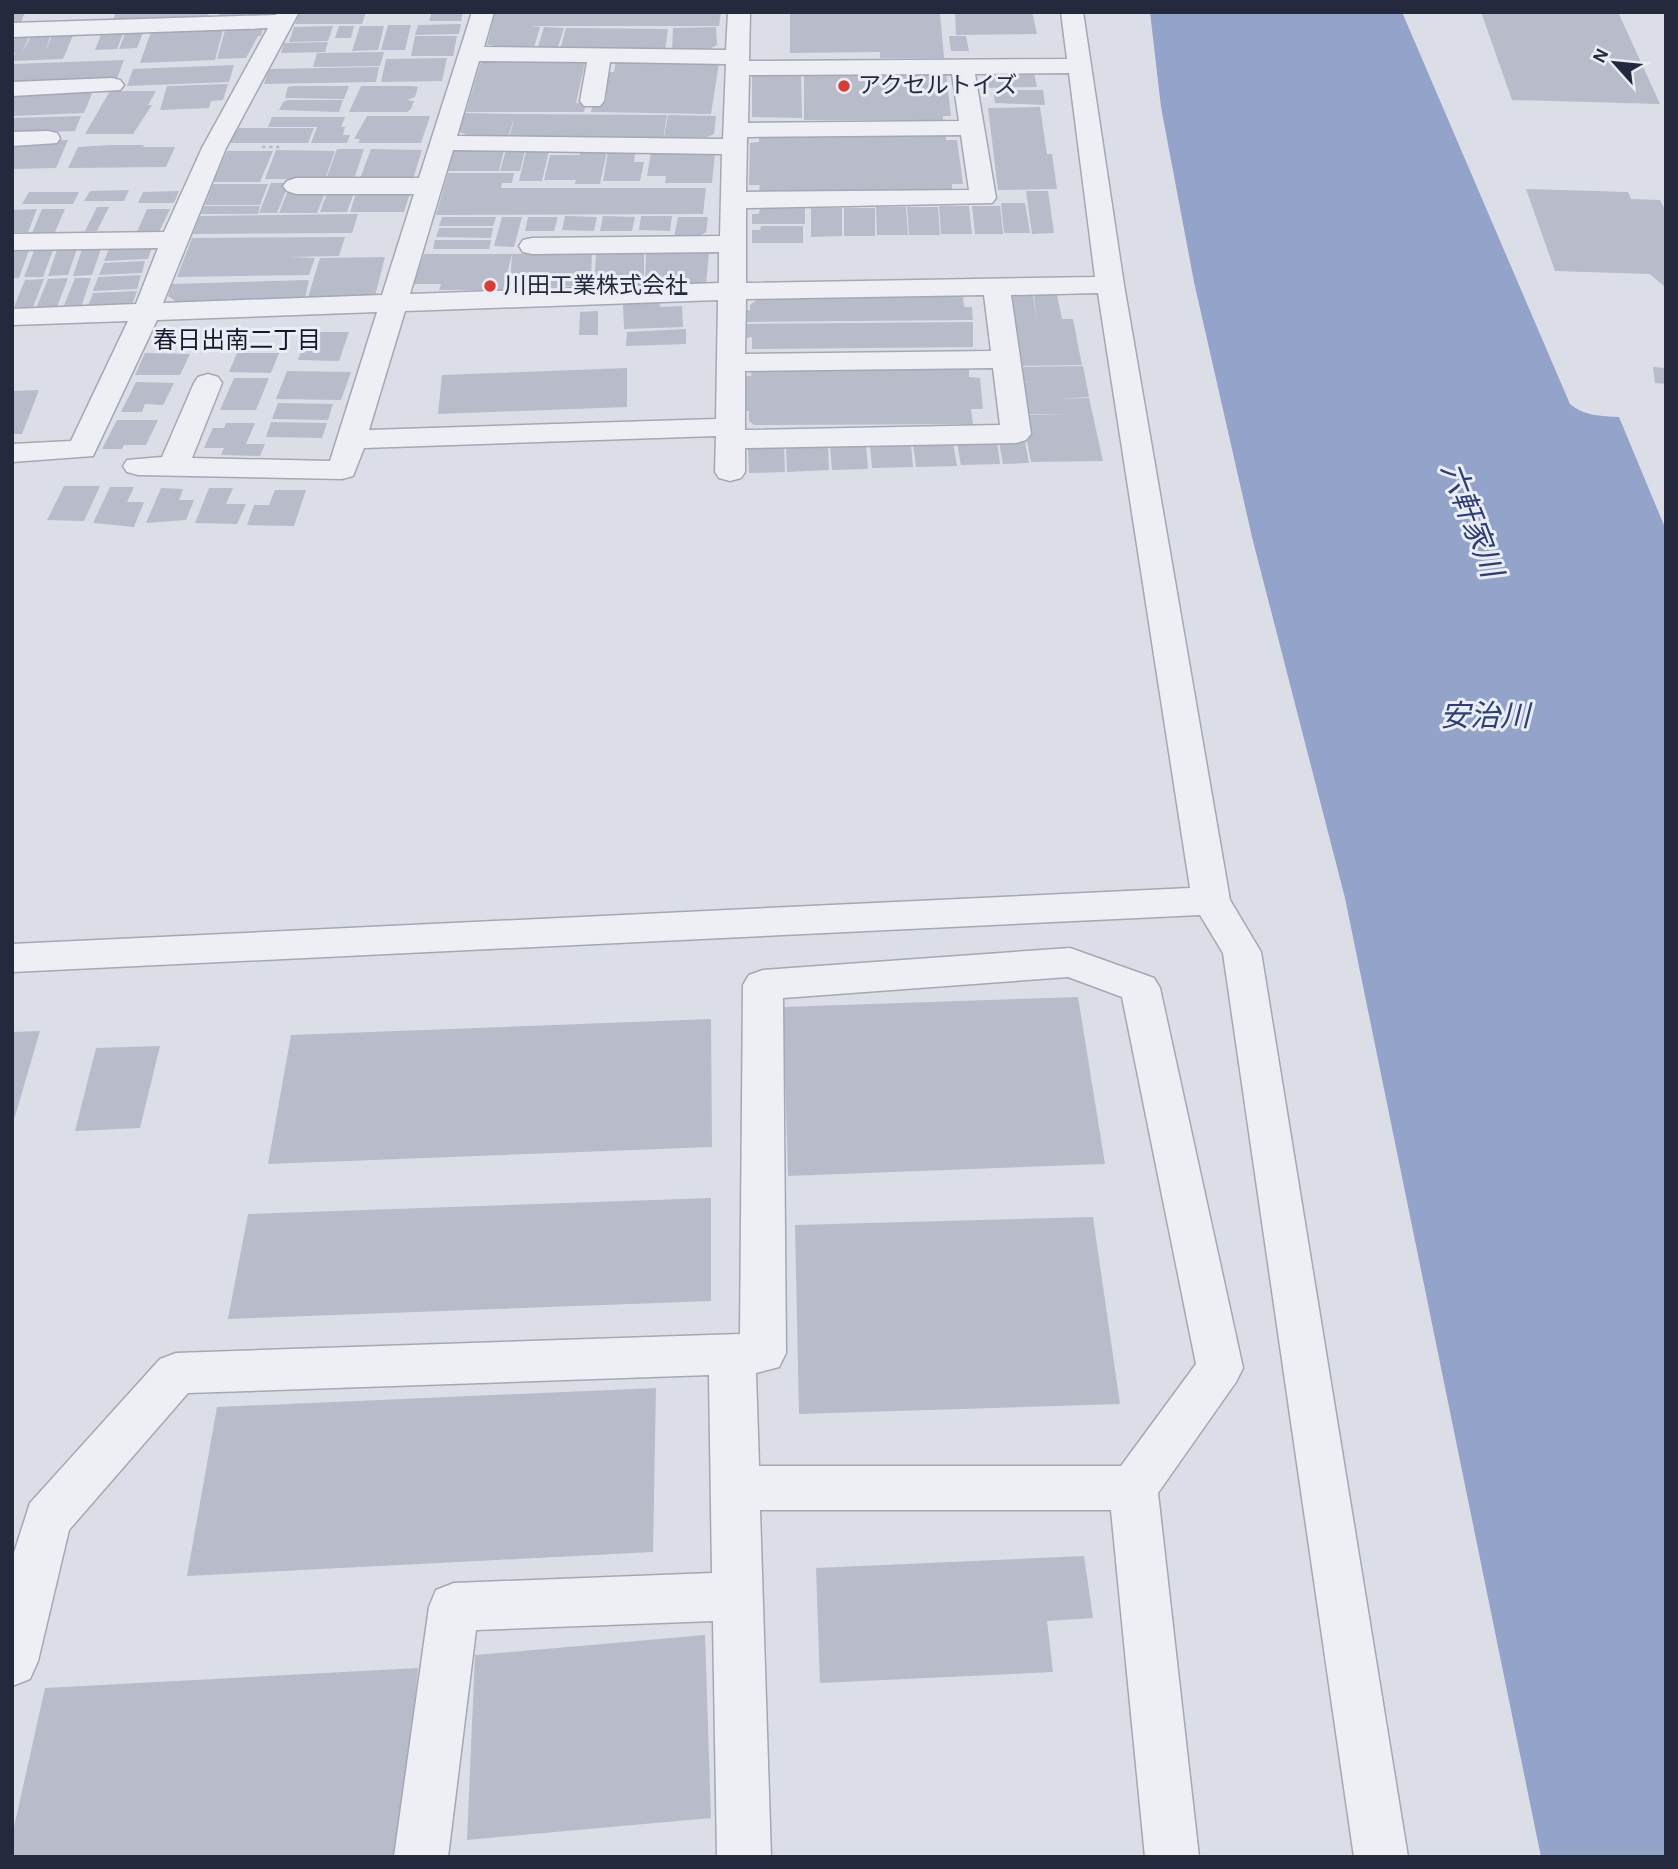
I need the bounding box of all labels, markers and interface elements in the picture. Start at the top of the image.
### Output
north arrow [1580,28,1650,98]
text: N [1590,46,1613,66]
place label: アクセルトイズ [858,73,1017,98]
marker: アクセルトイズ [836,78,852,94]
place label: 川田工業株式会社 [504,273,688,298]
marker: 川田工業株式会社 [482,278,498,294]
district label: 春日出南二丁目 [153,327,321,353]
water label: 六軒家川 [1435,458,1509,584]
water label: 安治川 [1440,700,1533,732]

